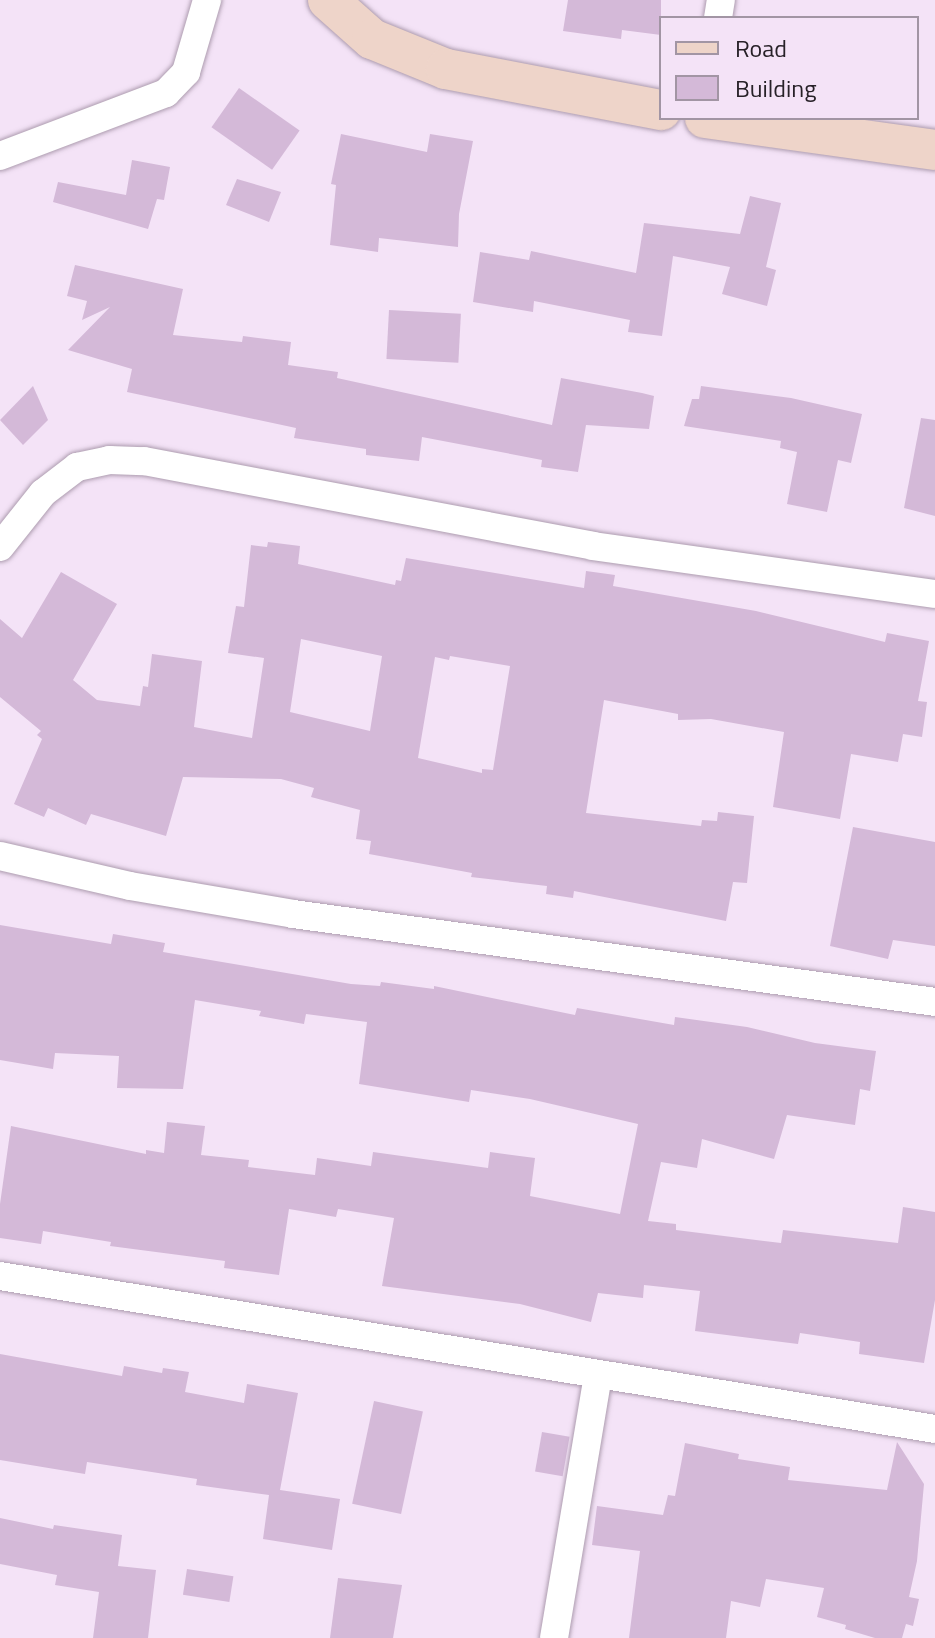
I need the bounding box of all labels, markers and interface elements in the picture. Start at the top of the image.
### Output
legend [659,16,919,120]
text: Road [735,30,787,66]
text: Building [735,70,817,106]

